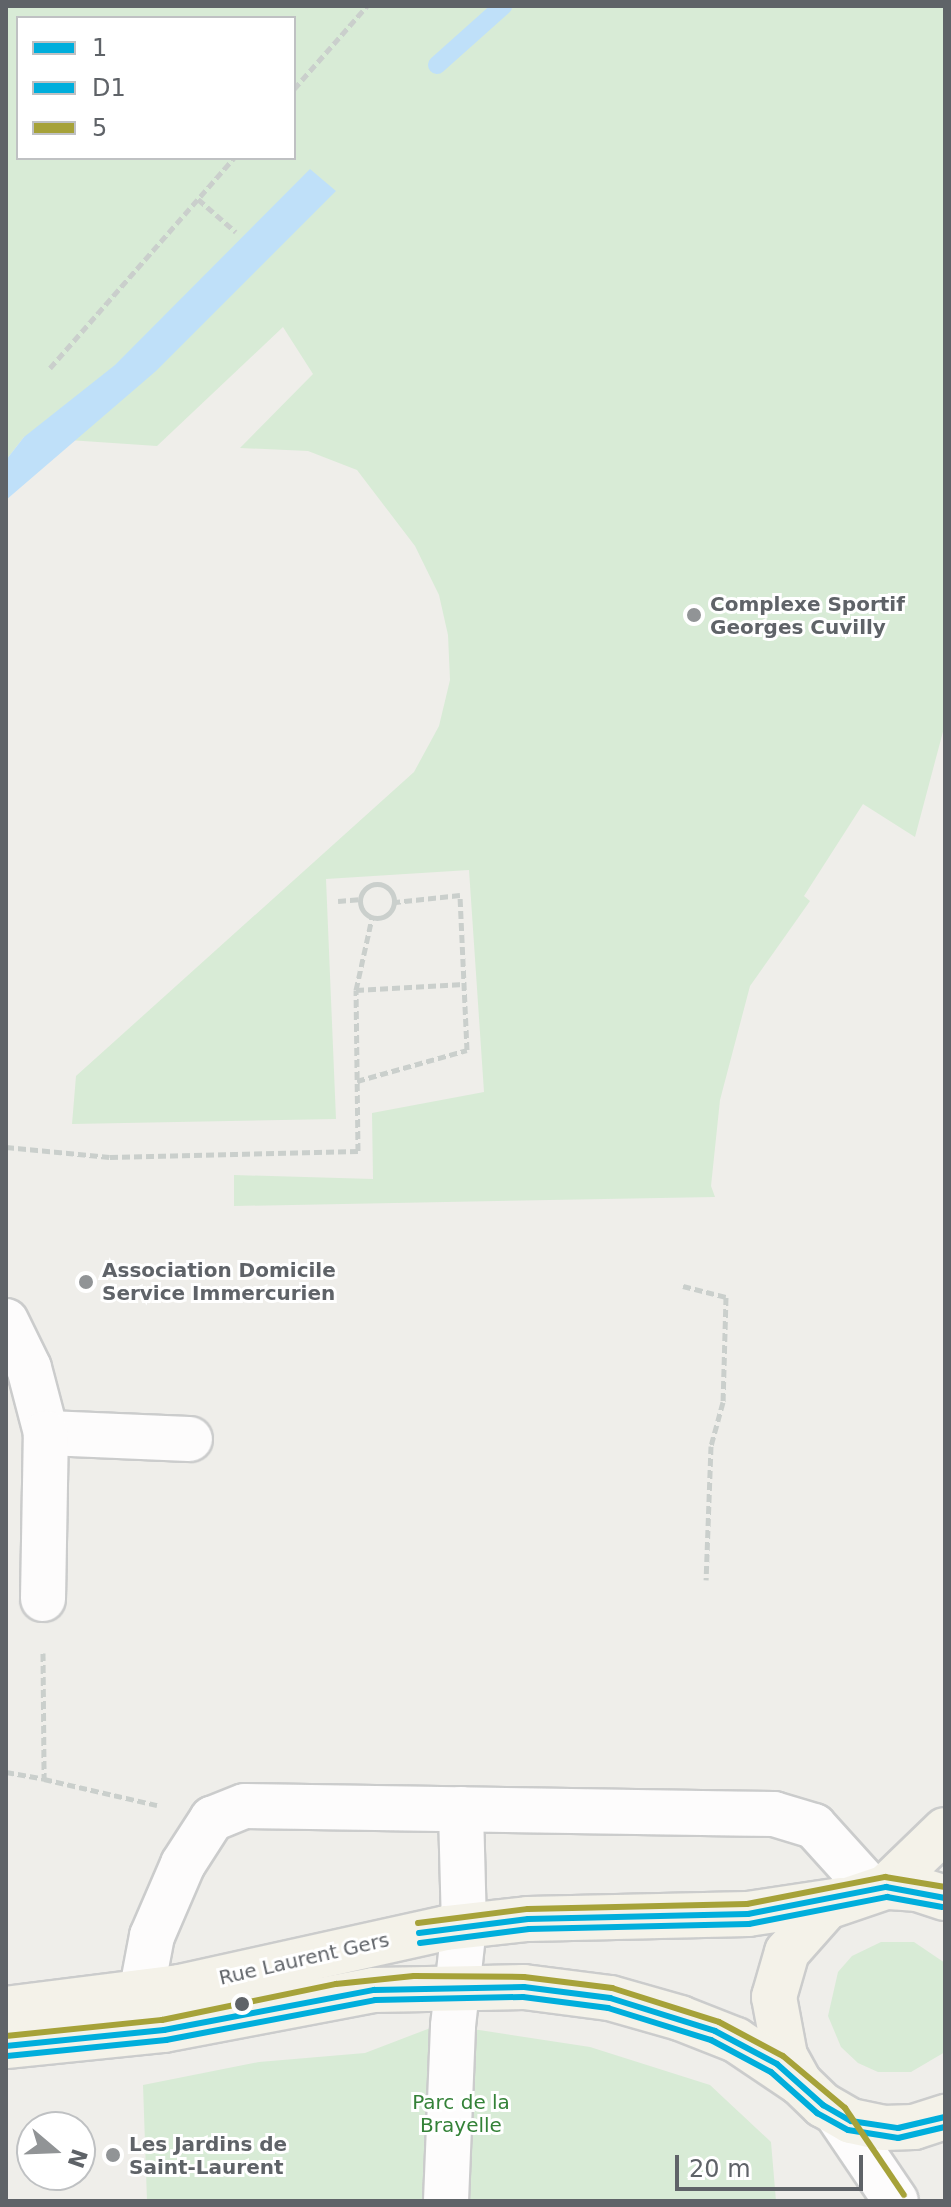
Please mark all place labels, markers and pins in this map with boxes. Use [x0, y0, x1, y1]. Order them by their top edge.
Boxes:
place label: Complexe Sportif Georges Cuvilly [710, 592, 905, 639]
marker: Complexe Sportif Georges Cuvilly [685, 606, 703, 624]
place label: Association Domicile Service Immercurien [102, 1258, 336, 1305]
marker: Association Domicile Service Immercurien [77, 1273, 95, 1291]
unlabelled marker [234, 1996, 250, 2012]
place label: Les Jardins de Saint-Laurent [129, 2132, 287, 2179]
marker: Les Jardins de Saint-Laurent [104, 2146, 122, 2164]

